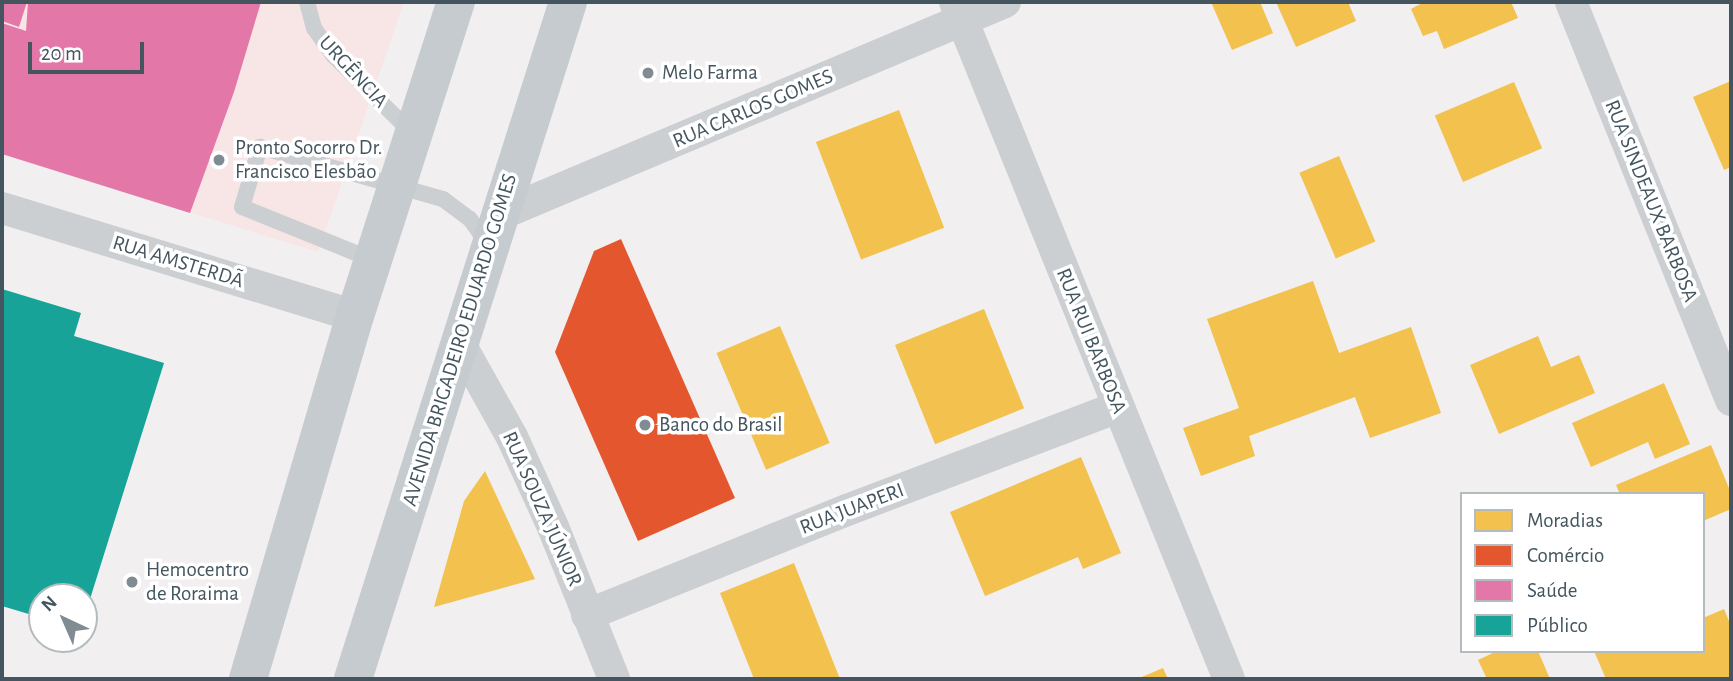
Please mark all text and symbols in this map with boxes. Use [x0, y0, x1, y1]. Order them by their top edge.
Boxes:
scale bar [32, 28, 147, 72]
street label: URGÊNCIA [313, 31, 393, 113]
text: 20 m [41, 43, 82, 64]
place label: Melo Farma [662, 60, 758, 86]
street label: RUA CARLOS GOMES [669, 64, 837, 154]
marker: Melo Farma [640, 65, 656, 81]
street label: RUA SINDEAUX BARBOSA [1599, 96, 1703, 306]
place label: Pronto Socorro Dr. Francisco Elesbão [235, 135, 382, 185]
marker: Pronto Socorro Dr. Francisco Elesbão [209, 150, 229, 170]
street label: AVENIDA BRIGADEIRO EDUARDO GOMES [397, 171, 523, 509]
street label: RUA AMSTERDÃ [110, 230, 246, 294]
street label: RUA RUI BARBOSA [1050, 265, 1132, 417]
place label: Banco do Brasil [659, 412, 783, 438]
marker: Banco do Brasil [637, 417, 653, 433]
street label: RUA SOUZA JÚNIOR [497, 428, 587, 590]
street label: RUA JUAPERI [796, 478, 908, 540]
legend [1460, 492, 1705, 653]
text: Moradias [1527, 510, 1603, 531]
text: Comércio [1527, 545, 1604, 566]
place label: Hemocentro de Roraima [146, 557, 249, 607]
marker: Hemocentro de Roraima [124, 574, 140, 590]
text: Saúde [1527, 580, 1577, 601]
north arrow [28, 583, 98, 653]
text: N [38, 593, 61, 615]
text: Público [1527, 615, 1588, 636]

